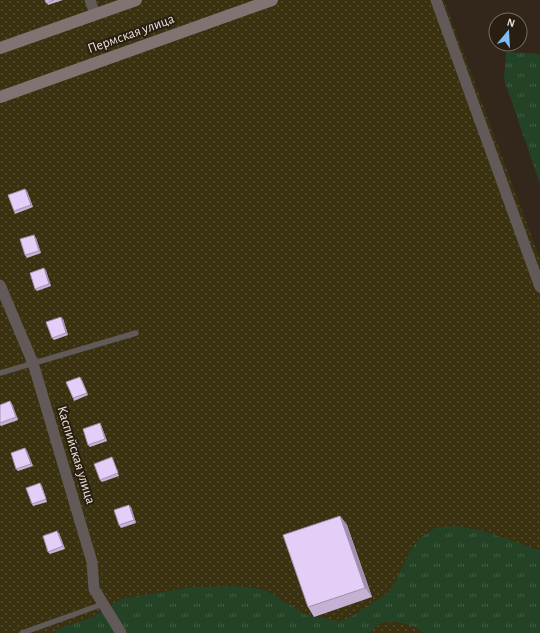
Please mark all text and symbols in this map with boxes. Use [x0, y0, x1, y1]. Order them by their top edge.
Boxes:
street label: Пермская улица [86, 12, 177, 56]
north arrow [488, 12, 528, 52]
text: N [506, 17, 516, 29]
street label: Каспийская улица [54, 404, 98, 506]

